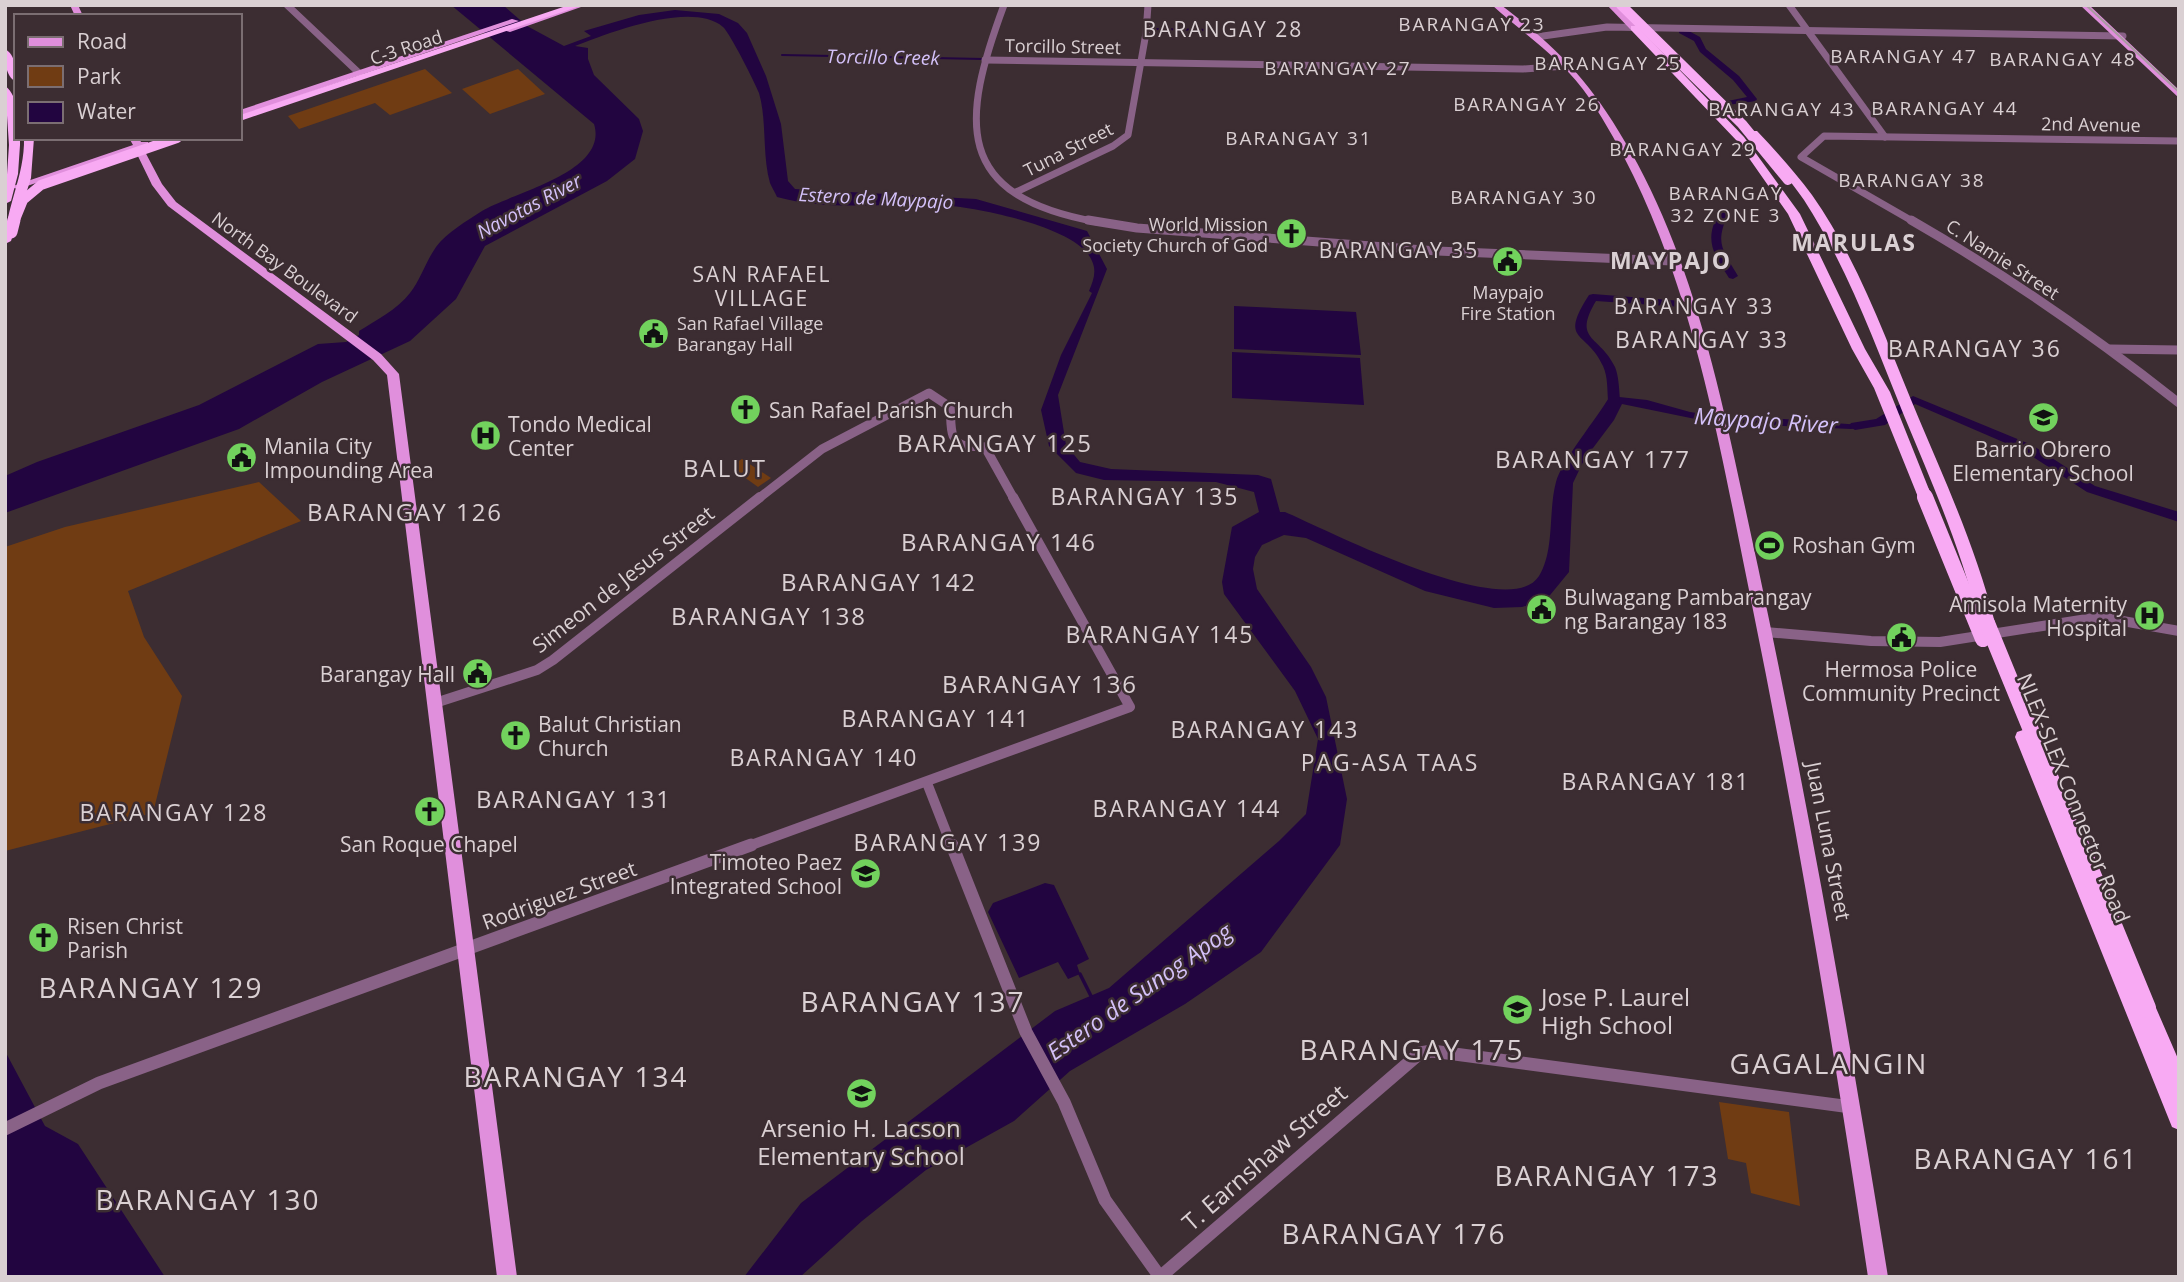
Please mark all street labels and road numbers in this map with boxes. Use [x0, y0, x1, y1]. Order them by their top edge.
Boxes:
street label: C-3 Road [367, 24, 445, 70]
street label: Torcillo Street [1005, 33, 1121, 59]
street label: 2nd Avenue [2041, 111, 2141, 137]
street label: Tuna Street [1019, 116, 1117, 182]
street label: North Bay Boulevard [207, 206, 363, 328]
street label: C. Namie Street [1942, 213, 2064, 305]
street label: Simeon de Jesus Street [526, 499, 720, 659]
street label: NLEX-SLEX Connector Road [2011, 669, 2137, 927]
street label: Juan Luna Street [1800, 757, 1858, 923]
street label: Rodriguez Street [478, 854, 640, 936]
street label: T. Earnshaw Street [1175, 1076, 1353, 1238]

